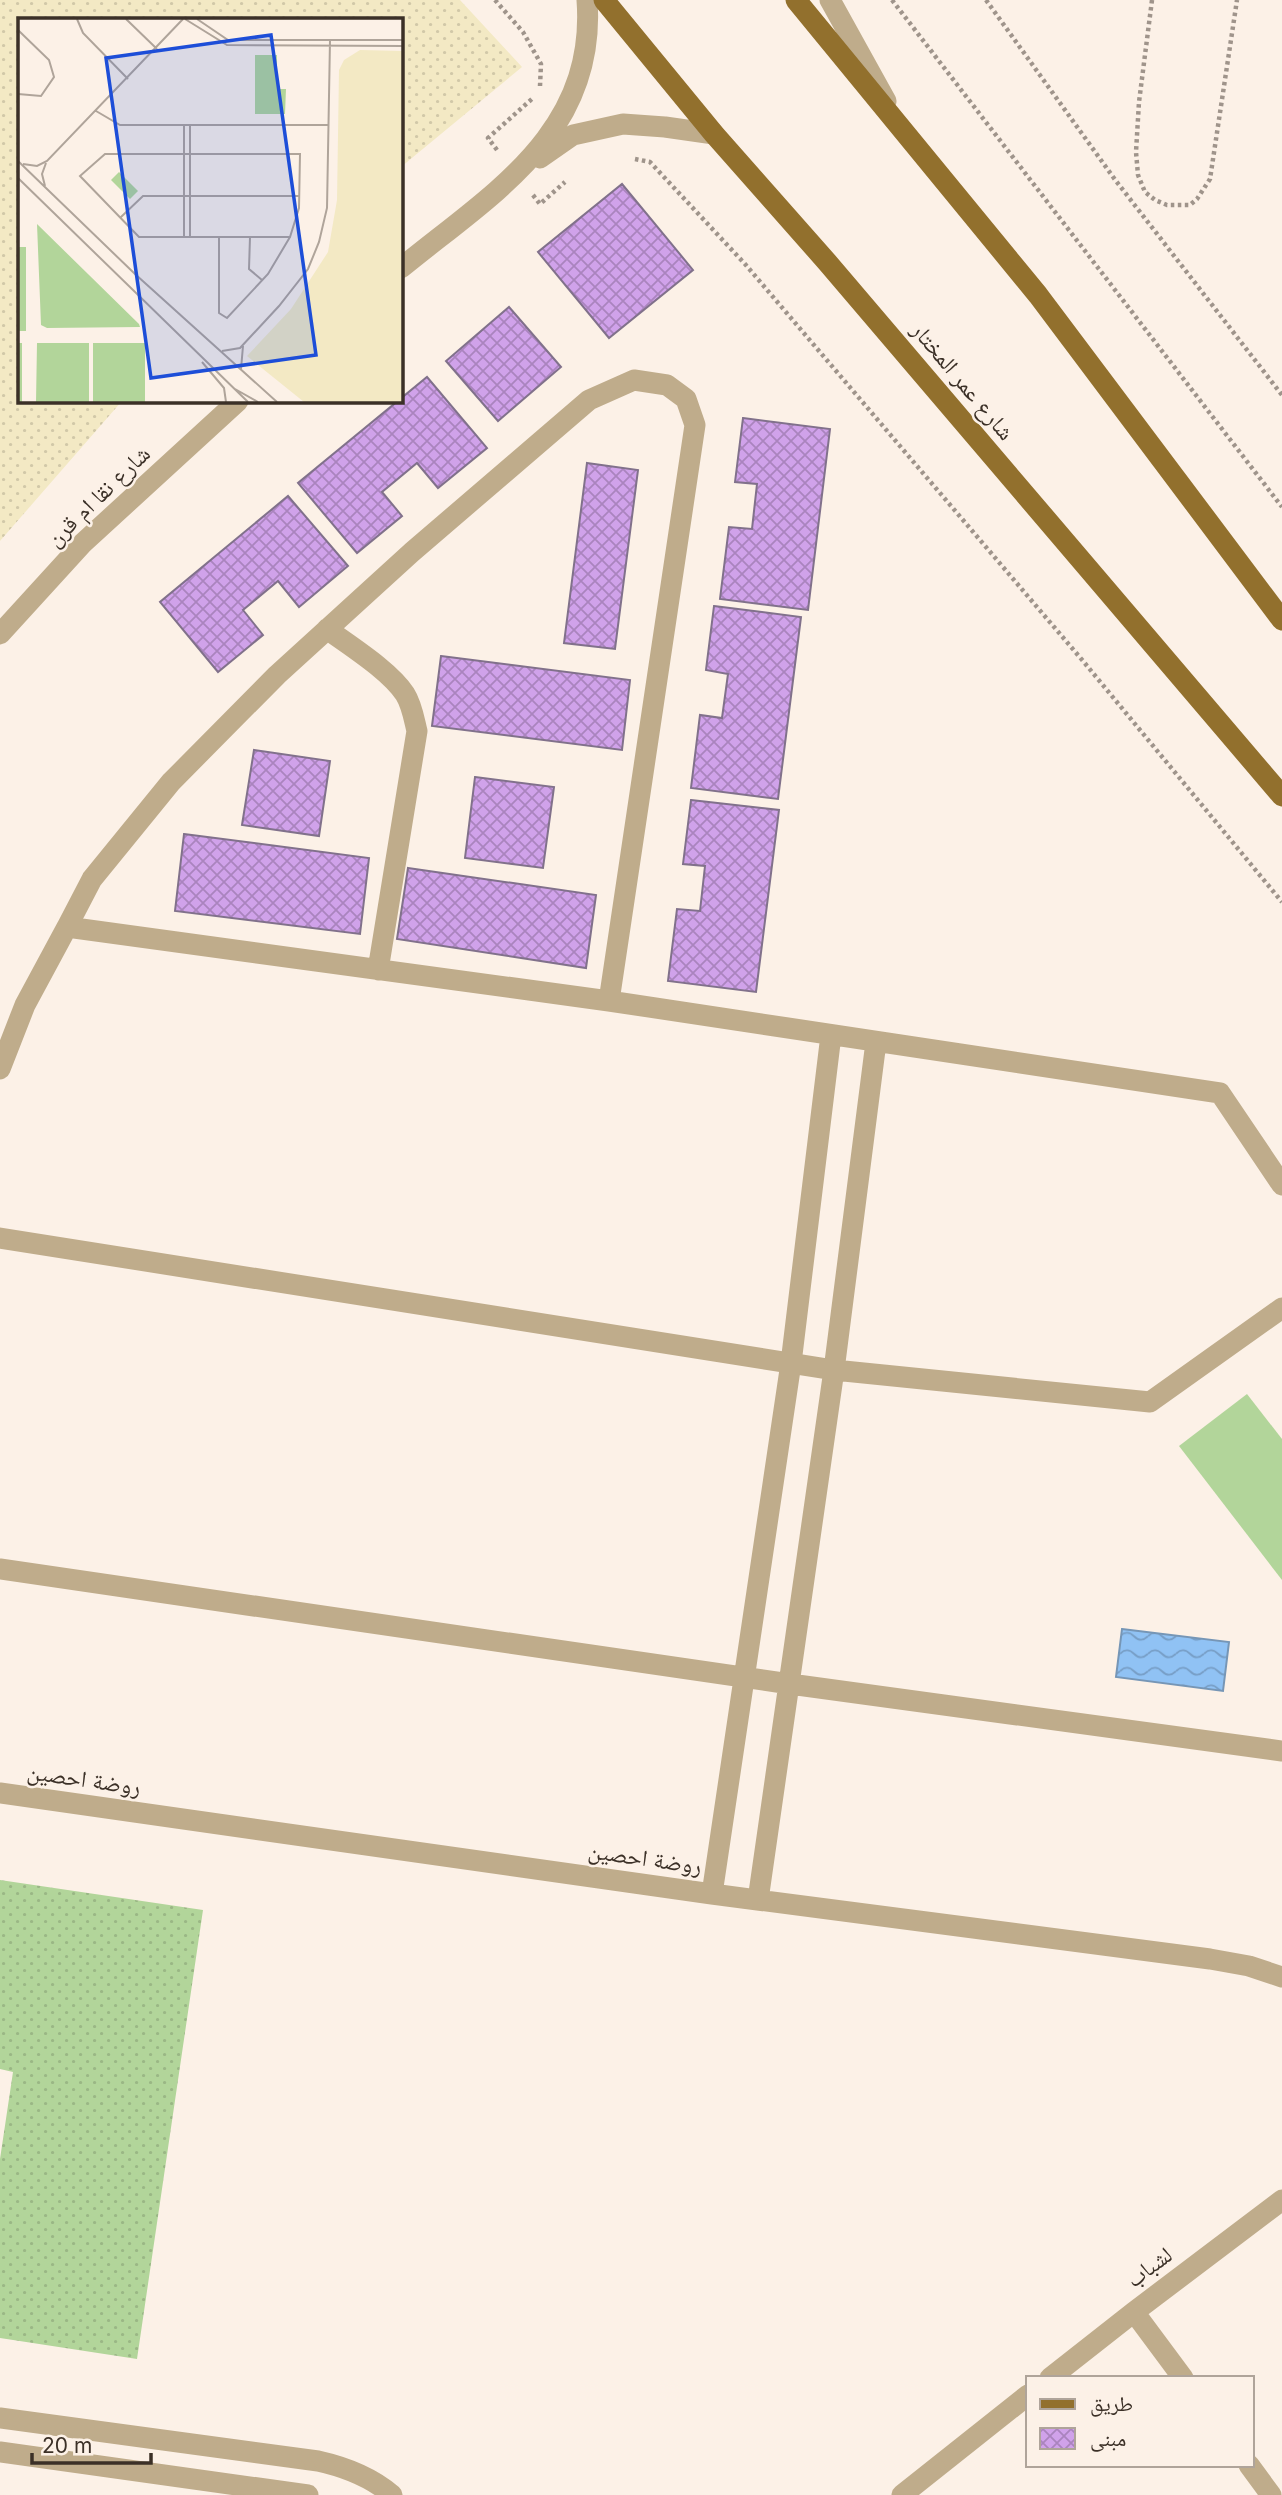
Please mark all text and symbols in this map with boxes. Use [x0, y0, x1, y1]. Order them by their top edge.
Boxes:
inset map [18, 18, 402, 402]
street label: شارع عمر المختار [904, 316, 1020, 446]
street label: شارع نقا ام قرن [40, 440, 157, 554]
street label: روضة احصين [25, 1757, 143, 1801]
street label: روضة احصين [586, 1836, 704, 1880]
street label: لشباب [1120, 2241, 1178, 2293]
legend [1026, 2376, 1254, 2467]
text: طريق [1090, 2391, 1133, 2417]
scale bar [32, 2422, 150, 2466]
text: مبنى [1090, 2426, 1126, 2452]
text: 20 m [42, 2433, 92, 2458]

